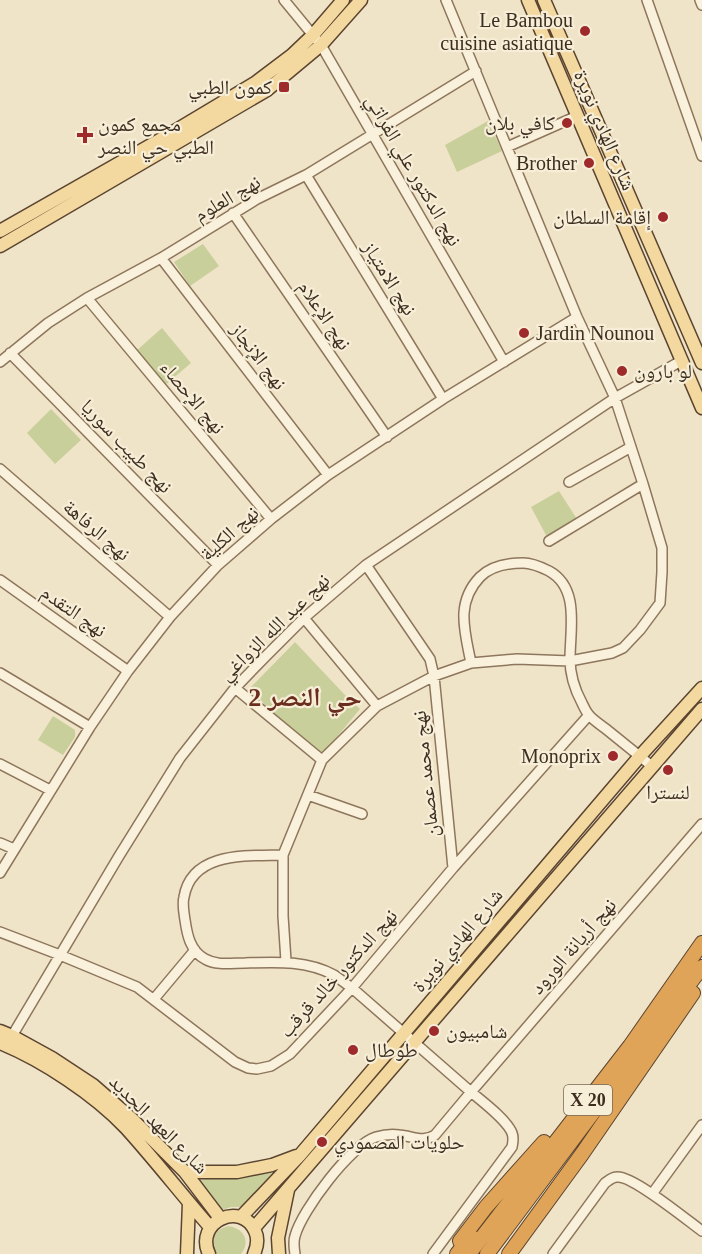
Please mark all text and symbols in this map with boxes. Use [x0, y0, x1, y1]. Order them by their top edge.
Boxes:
place label: Le Bambou cuisine asiatique [440, 9, 573, 55]
marker: Le Bambou cuisine asiatique [578, 24, 592, 38]
street label: شارع الهادي نويرة [565, 67, 640, 195]
place label: كمون الطبي [188, 76, 272, 103]
marker: كمون الطبي [277, 80, 291, 94]
street label: نهج الدكتور علي الفراتي [357, 90, 466, 252]
place label: كافي بلان [485, 112, 555, 139]
place label: مجمع كمون الطبي حي النصر [97, 113, 214, 163]
marker: كافي بلان [560, 116, 574, 130]
marker: مجمع كمون الطبي حي النصر [76, 126, 94, 144]
place label: Brother [516, 152, 577, 174]
marker: Brother [582, 156, 596, 170]
street label: نهج العلوم [190, 170, 266, 228]
place label: إقامة السلطان [553, 206, 651, 231]
marker: إقامة السلطان [656, 210, 670, 224]
street label: نهج الامتياز [356, 236, 421, 320]
street label: نهج الإعلام [291, 276, 356, 355]
street label: نهج الإنجاز [224, 317, 291, 395]
place label: Jardin Nounou [536, 322, 654, 344]
marker: Jardin Nounou [517, 326, 531, 340]
street label: نهج الإحصاء [155, 356, 230, 439]
place label: لو بارون [634, 360, 692, 383]
marker: لو بارون [615, 364, 629, 378]
street label: نهج طبيب سوريا [76, 395, 177, 499]
street label: نهج الرفاهة [58, 495, 135, 566]
street label: نهج الكلية [195, 501, 264, 566]
street label: نهج عبد الله الزواغي [214, 569, 337, 689]
street label: نهج التقدم [35, 581, 111, 644]
district label: حي النصر 2 [248, 683, 362, 717]
street label: نهج محمد عصمان [407, 709, 445, 838]
place label: Monoprix [521, 745, 601, 768]
marker: Monoprix [606, 749, 620, 763]
marker: لنسترا [661, 763, 675, 777]
place label: لنسترا [646, 781, 690, 803]
street label: شارع الهادي نويرة [407, 884, 511, 999]
street label: نهج أريانة الورود [525, 893, 622, 999]
street label: نهج الدكتور خالد قرقب [275, 904, 403, 1043]
place label: شامبيون [446, 1020, 507, 1043]
marker: شامبيون [427, 1024, 441, 1038]
place label: طوطال [365, 1039, 418, 1062]
marker: طوطال [346, 1043, 360, 1057]
street label: شارع العهد الجديد [104, 1070, 213, 1179]
road number: X 20 [564, 1085, 612, 1115]
place label: حلويات المصمودي [334, 1131, 465, 1158]
marker: حلويات المصمودي [315, 1135, 329, 1149]

